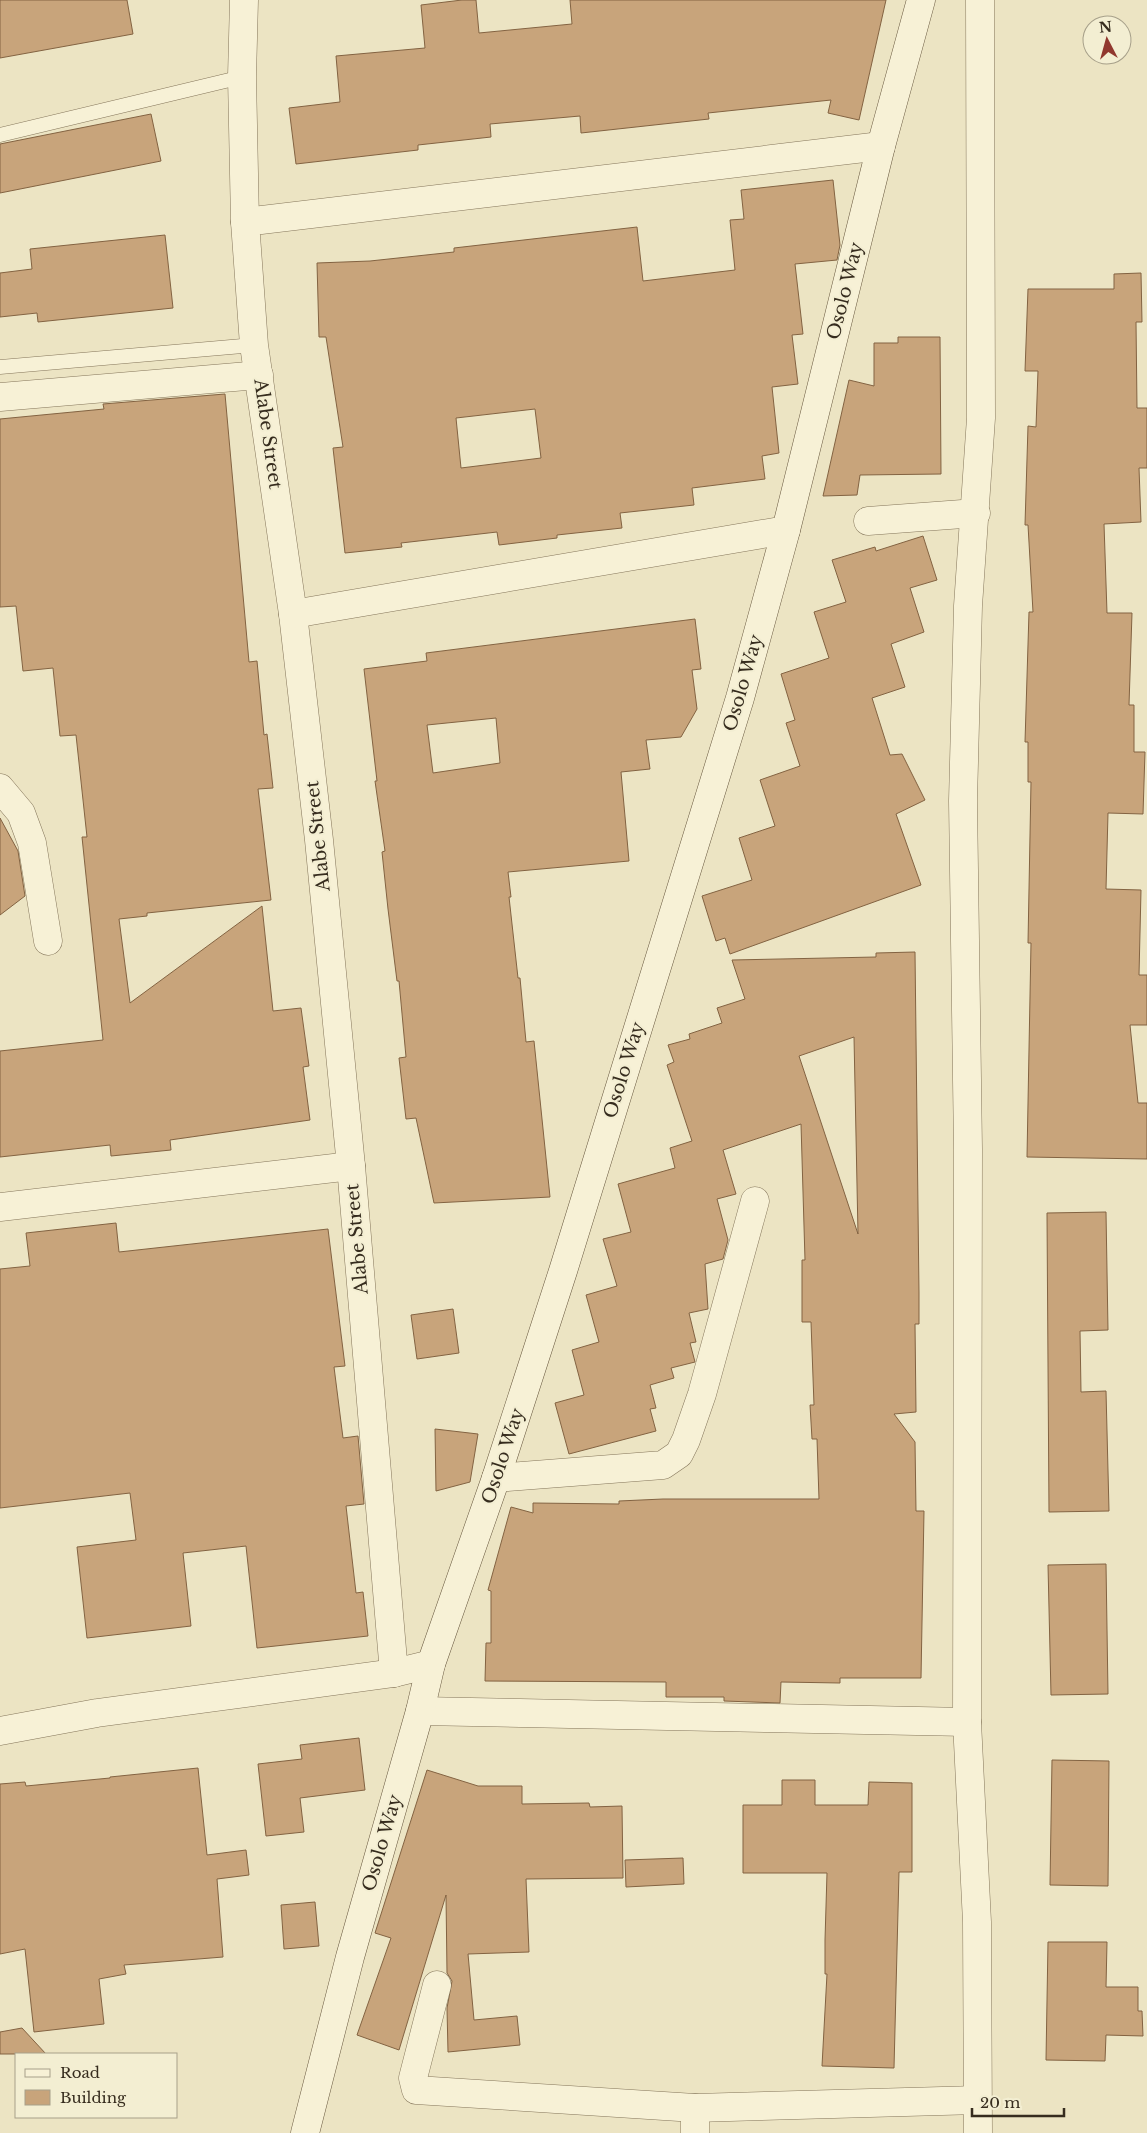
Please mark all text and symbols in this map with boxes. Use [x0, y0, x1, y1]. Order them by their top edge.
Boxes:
north arrow [1082, 15, 1132, 65]
text: N [1098, 17, 1113, 37]
street label: Osolo Way [822, 240, 868, 342]
street label: Alabe Street [249, 376, 287, 491]
street label: Osolo Way [719, 632, 767, 734]
street label: Alabe Street [301, 779, 335, 893]
street label: Osolo Way [599, 1019, 649, 1121]
street label: Alabe Street [341, 1183, 373, 1296]
street label: Osolo Way [477, 1405, 529, 1507]
street label: Osolo Way [358, 1792, 406, 1894]
legend [15, 2053, 178, 2118]
text: Road [60, 2063, 100, 2082]
scale bar [972, 2086, 1064, 2118]
text: Building [60, 2088, 127, 2107]
text: 20 m [980, 2093, 1020, 2112]

